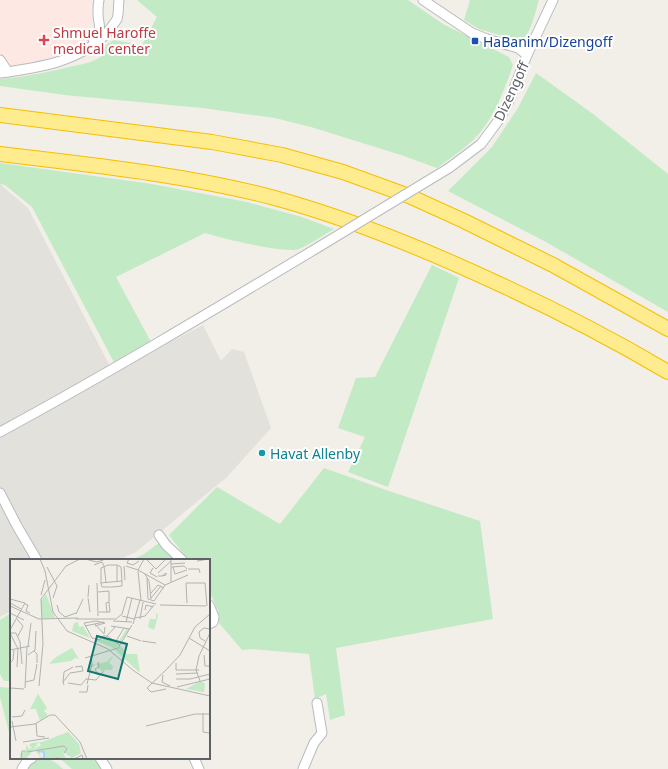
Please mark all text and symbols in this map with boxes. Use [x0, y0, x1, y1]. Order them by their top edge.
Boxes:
place label: Shmuel Haroffe medical center [53, 23, 156, 58]
place label: HaBanim/Dizengoff [483, 32, 614, 51]
marker: Shmuel Haroffe medical center [38, 34, 50, 46]
marker: HaBanim/Dizengoff [470, 36, 480, 46]
street label: Dizengoff [489, 57, 534, 124]
place label: Havat Allenby [270, 444, 361, 463]
marker: Havat Allenby [257, 448, 267, 458]
inset map [10, 559, 210, 759]

